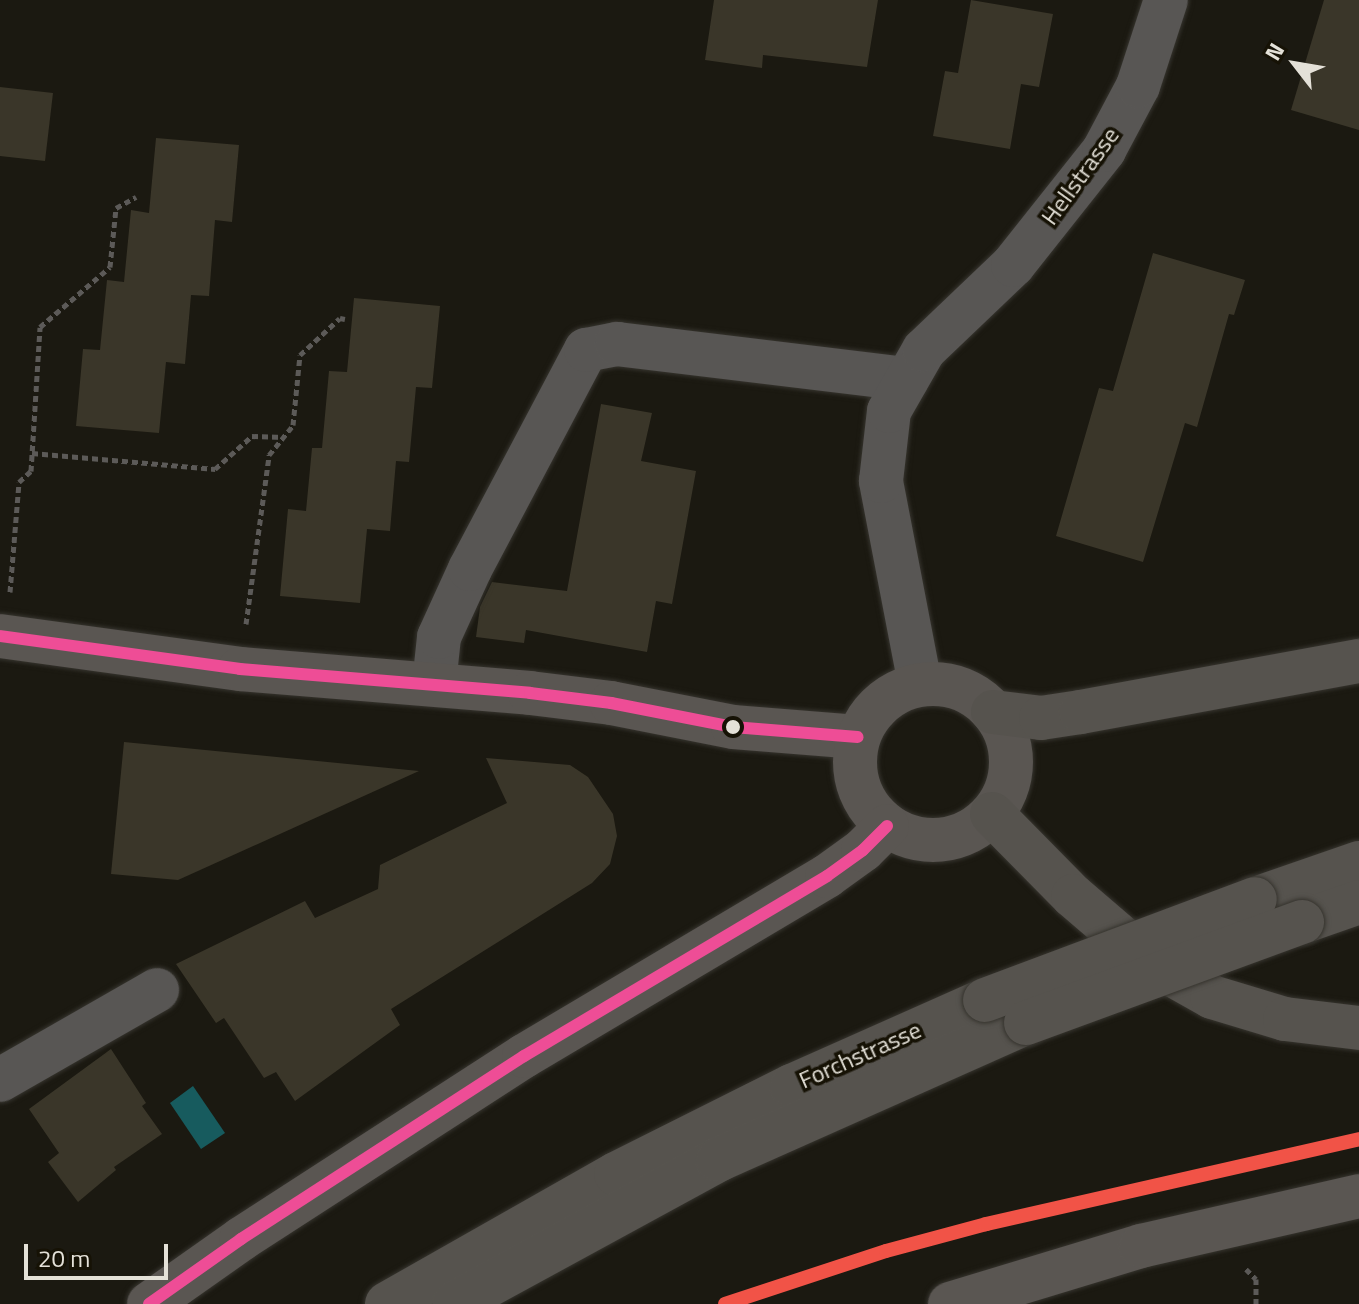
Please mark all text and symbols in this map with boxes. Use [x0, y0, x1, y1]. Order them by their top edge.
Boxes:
north arrow [1255, 24, 1335, 104]
text: N [1256, 36, 1293, 67]
street label: Hellstrasse [1035, 122, 1125, 230]
unlabelled marker [725, 719, 741, 735]
street label: Forchstrasse [794, 1015, 926, 1095]
scale bar [28, 1228, 172, 1278]
text: 20 m [38, 1240, 90, 1276]

